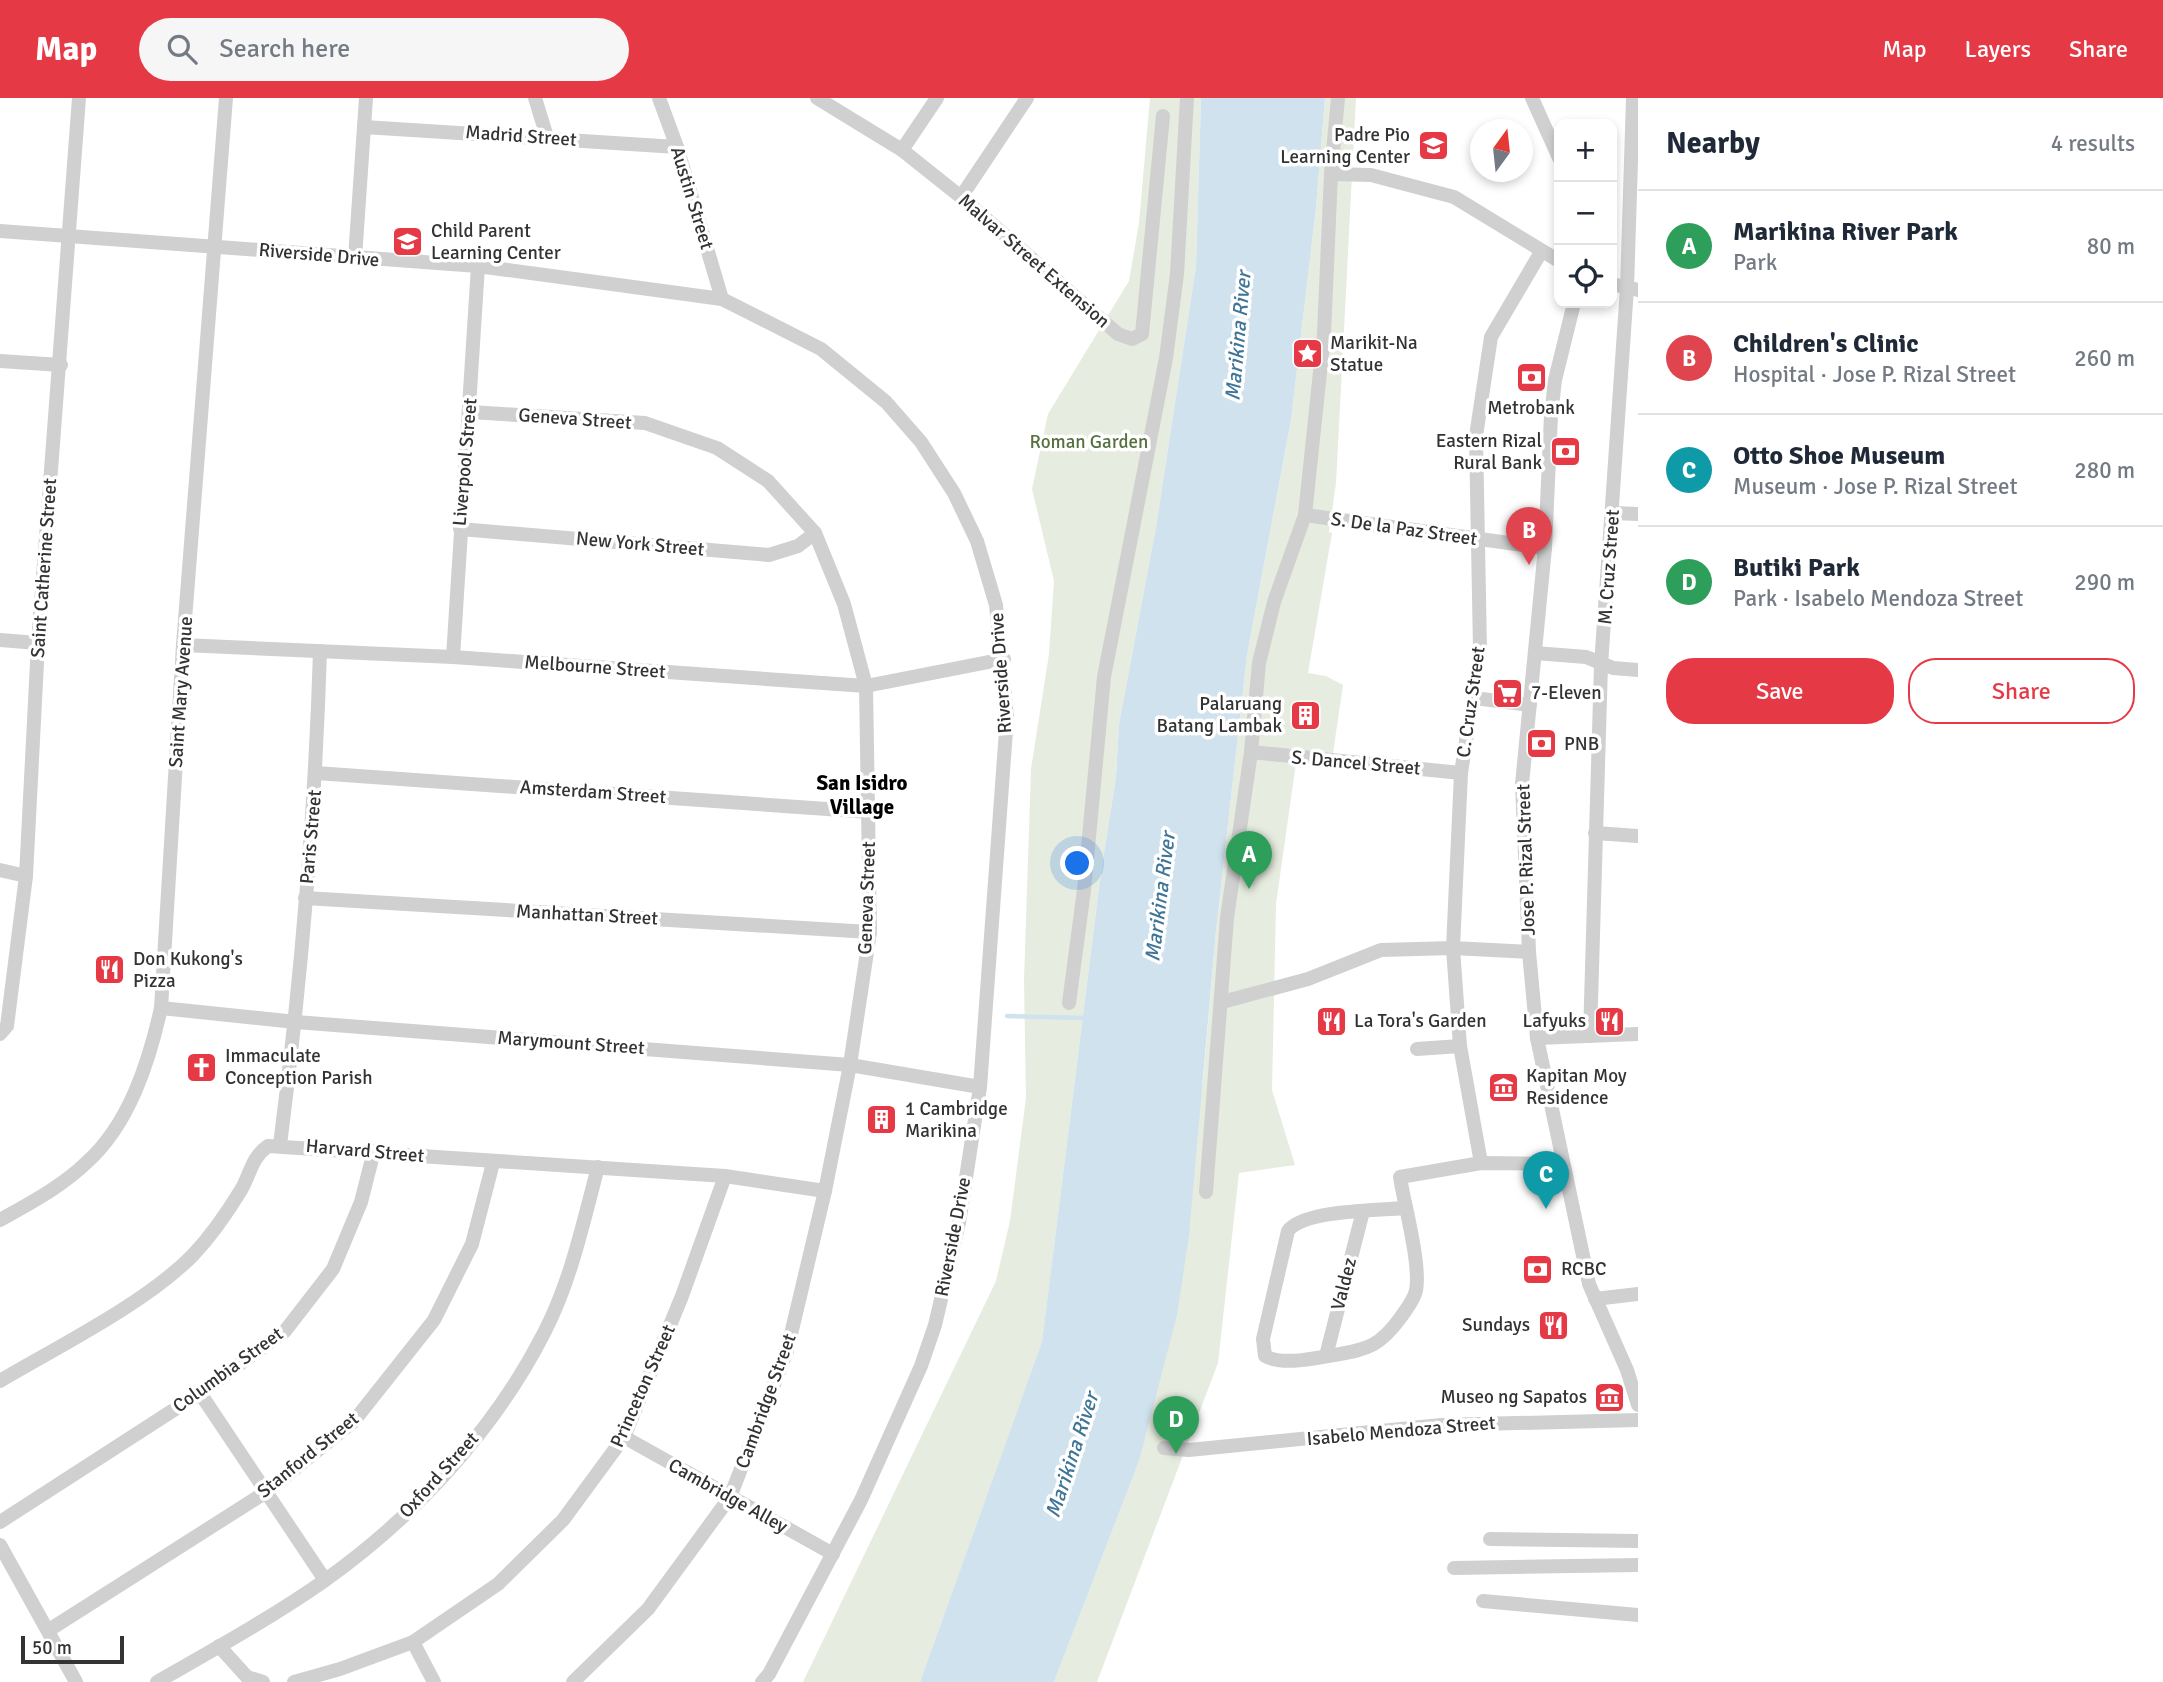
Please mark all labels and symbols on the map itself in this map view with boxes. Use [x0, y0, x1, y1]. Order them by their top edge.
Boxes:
north arrow [1470, 119, 1533, 182]
street label: Madrid Street [465, 120, 578, 152]
place label: Padre Pio Learning Center [1280, 123, 1410, 169]
school or university icon: Padre Pio Learning Center [1416, 129, 1450, 163]
street label: Austin Street [665, 144, 719, 253]
street label: Malvar Street Extension [953, 189, 1115, 333]
place label: Child Parent Learning Center [431, 219, 561, 265]
school or university icon: Child Parent Learning Center [391, 225, 425, 259]
street label: Riverside Drive [258, 238, 380, 272]
water label: Marikina River [1219, 267, 1257, 402]
place label: Marikit-Na Statue [1330, 331, 1418, 377]
place icon: Marikit-Na Statue [1290, 337, 1324, 371]
bank icon: Metrobank [1514, 360, 1548, 394]
place label: Metrobank [1487, 396, 1575, 420]
street label: Liverpool Street [447, 397, 483, 527]
street label: Geneva Street [518, 403, 633, 435]
place label: Eastern Rizal Rural Bank [1436, 429, 1542, 475]
park label: Roman Garden [1030, 430, 1148, 454]
bank icon: Eastern Rizal Rural Bank [1548, 435, 1582, 469]
street label: Saint Catherine Street [26, 477, 62, 659]
street label: S. De la Paz Street [1329, 507, 1479, 551]
pin: B [1506, 507, 1552, 565]
street label: M. Cruz Street [1593, 508, 1625, 625]
street label: New York Street [575, 526, 705, 562]
street label: Riverside Drive [985, 612, 1017, 734]
street label: Saint Mary Avenue [164, 616, 198, 768]
street label: C. Cruz Street [1451, 645, 1491, 759]
street label: Melbourne Street [524, 650, 667, 684]
supermarket icon: 7-Eleven [1491, 676, 1525, 710]
place label: 7-Eleven [1531, 681, 1602, 705]
place label: Palaruang Batang Lambak [1157, 692, 1282, 738]
building icon: Palaruang Batang Lambak [1288, 698, 1322, 732]
bank icon: PNB [1524, 727, 1558, 761]
place label: PNB [1564, 732, 1599, 756]
street label: S. Dancel Street [1290, 745, 1422, 781]
district label: San Isidro Village [816, 770, 908, 820]
street label: Amsterdam Street [519, 775, 667, 809]
street label: Jose P. Rizal Street [1511, 783, 1541, 936]
street label: Paris Street [295, 789, 327, 885]
water label: Marikina River [1139, 828, 1181, 963]
pin: A [1226, 831, 1272, 889]
street label: Geneva Street [853, 841, 881, 955]
your location [1060, 846, 1094, 880]
street label: Manhattan Street [515, 899, 659, 931]
place label: Don Kukong's Pizza [133, 947, 243, 993]
restaurant icon: Don Kukong's Pizza [93, 953, 127, 987]
restaurant icon: La Tora's Garden [1314, 1004, 1348, 1038]
restaurant icon: Lafyuks [1592, 1004, 1626, 1038]
place label: La Tora's Garden [1354, 1009, 1487, 1033]
place label: Lafyuks [1523, 1009, 1586, 1033]
street label: Marymount Street [497, 1026, 646, 1060]
place label: Immaculate Conception Parish [225, 1044, 373, 1090]
church icon: Immaculate Conception Parish [185, 1050, 219, 1084]
place label: Kapitan Moy Residence [1526, 1064, 1627, 1110]
museum icon: Kapitan Moy Residence [1486, 1070, 1520, 1104]
place label: 1 Cambridge Marikina [905, 1097, 1008, 1143]
building icon: 1 Cambridge Marikina [865, 1103, 899, 1137]
street label: Harvard Street [305, 1134, 426, 1168]
pin: C [1523, 1151, 1569, 1209]
street label: Riverside Drive [930, 1175, 976, 1299]
bank icon: RCBC [1521, 1252, 1555, 1286]
street label: Valdez [1326, 1255, 1362, 1313]
place label: RCBC [1561, 1257, 1606, 1281]
restaurant icon: Sundays [1536, 1308, 1570, 1342]
place label: Sundays [1462, 1313, 1530, 1337]
street label: Princeton Street [605, 1320, 681, 1451]
street label: Columbia Street [168, 1322, 288, 1418]
street label: Cambridge Street [730, 1330, 802, 1472]
museum icon: Museo ng Sapatos [1593, 1380, 1627, 1414]
place label: Museo ng Sapatos [1440, 1385, 1587, 1409]
water label: Marikina River [1040, 1386, 1105, 1521]
pin: D [1153, 1396, 1199, 1454]
street label: Stanford Street [252, 1406, 364, 1503]
street label: Isabelo Mendoza Street [1306, 1411, 1497, 1451]
street label: Oxford Street [394, 1427, 484, 1523]
street label: Cambridge Alley [664, 1453, 792, 1539]
scale bar [21, 1633, 124, 1665]

